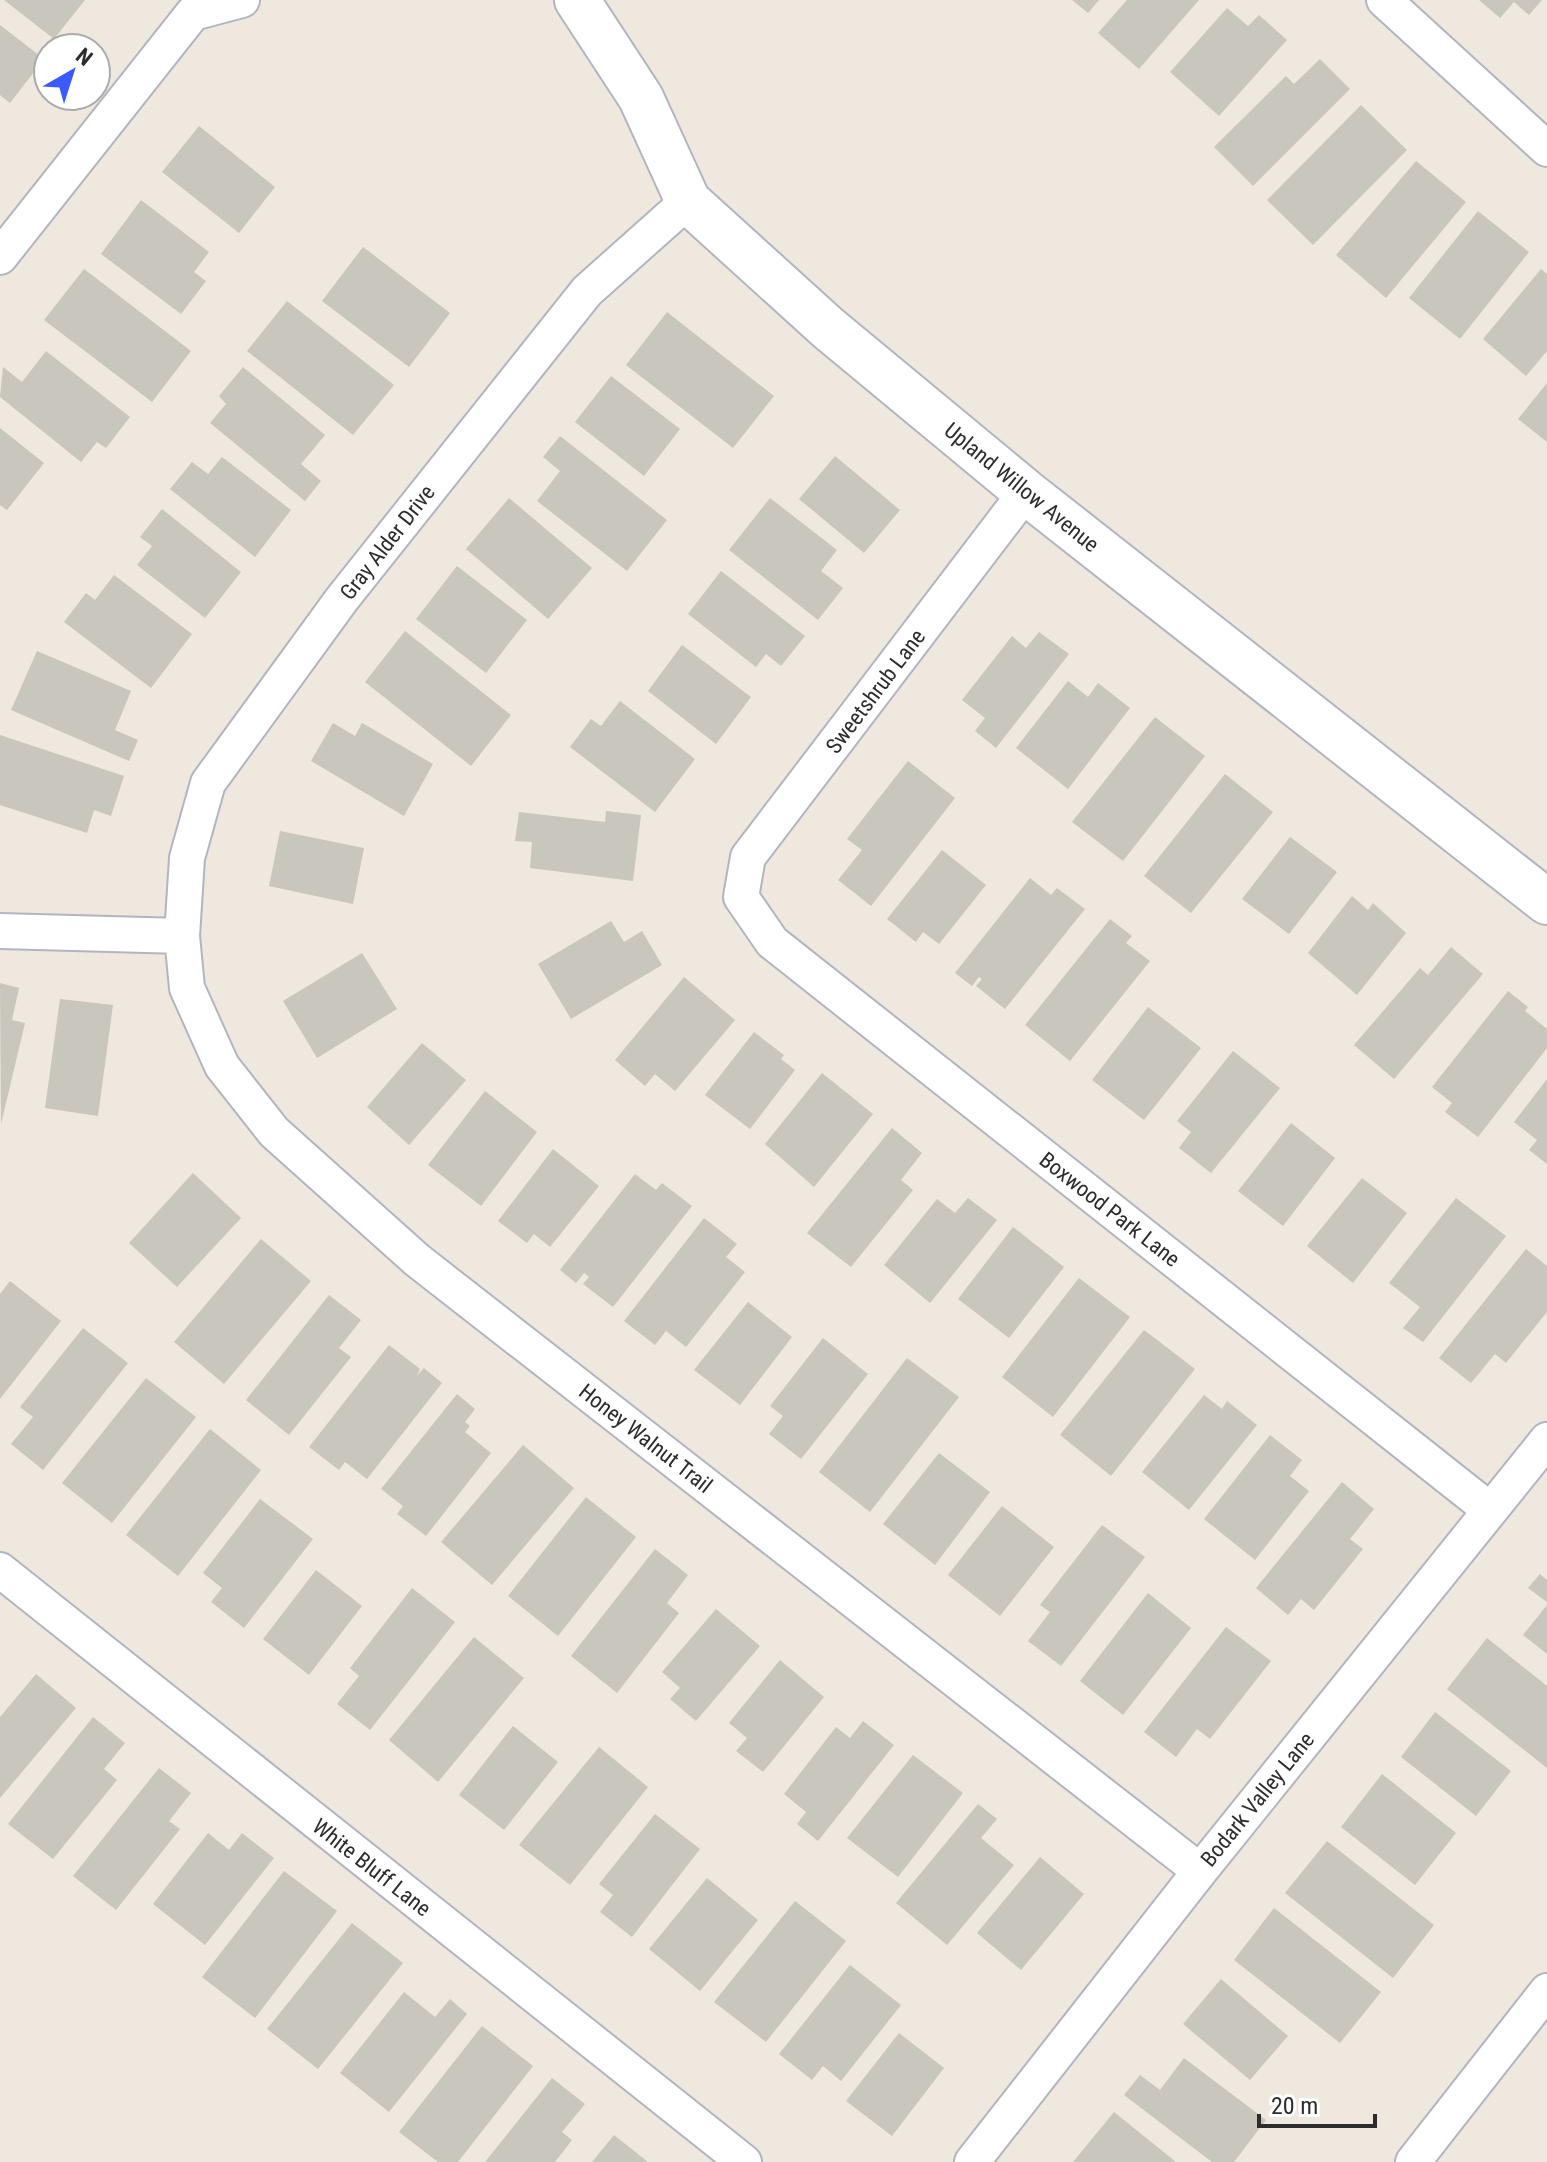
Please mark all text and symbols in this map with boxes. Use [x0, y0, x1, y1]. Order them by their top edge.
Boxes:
north arrow [32, 32, 112, 112]
text: N [71, 43, 97, 71]
street label: Upland Willow Avenue [940, 418, 1104, 557]
street label: Gray Alder Drive [335, 480, 440, 605]
street label: Sweetshrub Lane [821, 624, 930, 758]
street label: Boxwood Park Lane [1035, 1147, 1185, 1272]
street label: Honey Walnut Trail [574, 1379, 717, 1498]
street label: Bodark Valley Lane [1196, 1727, 1319, 1871]
street label: White Bluff Lane [308, 1814, 436, 1921]
scale bar [1259, 2078, 1375, 2128]
text: 20 m [1271, 2092, 1318, 2120]

